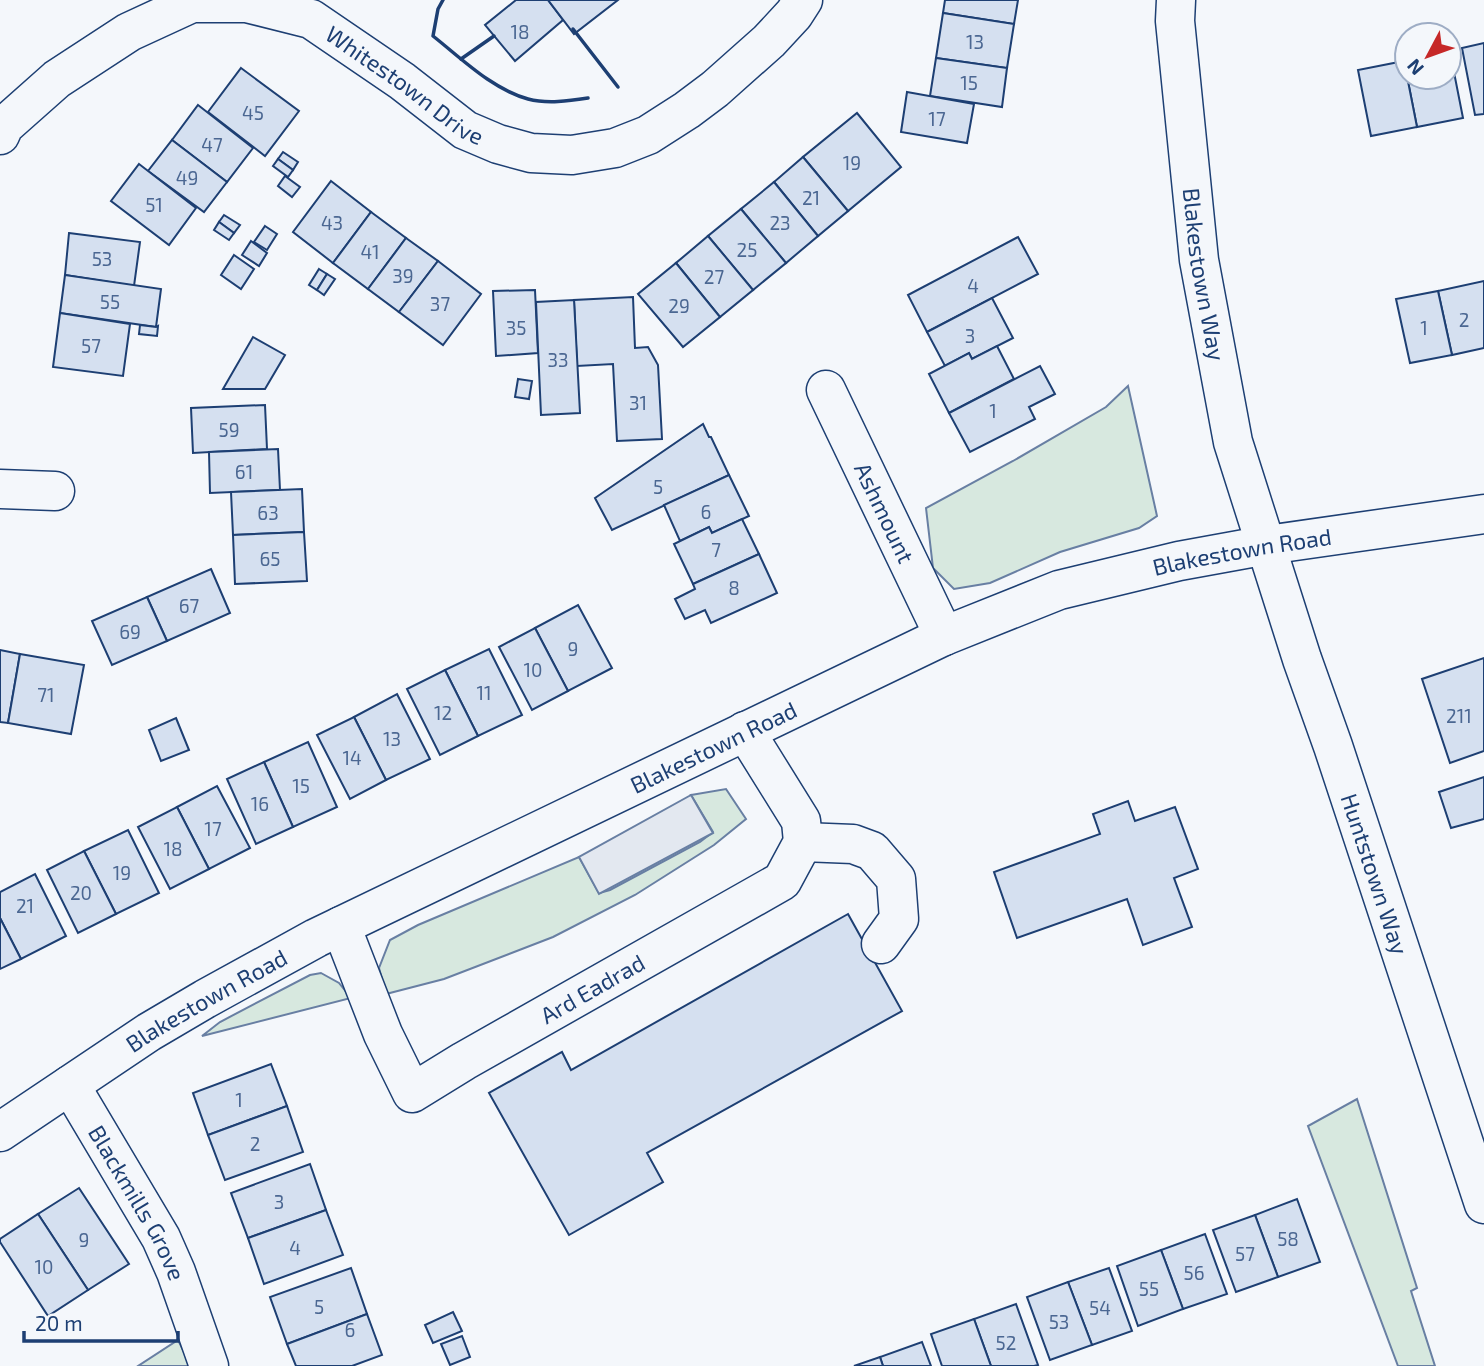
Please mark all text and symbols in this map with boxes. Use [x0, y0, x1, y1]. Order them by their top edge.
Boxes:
street label: Whitestown Drive [321, 19, 488, 150]
house number: 18 [510, 20, 530, 43]
north arrow [1393, 21, 1463, 91]
house number: 13 [966, 30, 984, 53]
text: N [1402, 55, 1428, 80]
house number: 15 [960, 71, 978, 94]
house number: 45 [242, 101, 264, 124]
house number: 17 [928, 107, 946, 130]
house number: 47 [201, 133, 223, 156]
house number: 19 [843, 151, 861, 174]
house number: 49 [176, 166, 198, 189]
house number: 21 [802, 186, 820, 209]
street label: Blakestown Way [1178, 187, 1231, 363]
house number: 51 [145, 193, 163, 216]
house number: 43 [321, 211, 343, 234]
house number: 23 [769, 211, 791, 234]
house number: 25 [737, 238, 757, 261]
house number: 41 [360, 240, 380, 263]
house number: 53 [92, 247, 112, 270]
house number: 39 [392, 264, 414, 287]
house number: 27 [704, 265, 724, 288]
house number: 4 [967, 274, 979, 297]
house number: 55 [100, 290, 120, 313]
house number: 37 [430, 292, 450, 315]
house number: 29 [668, 294, 690, 317]
house number: 2 [1459, 308, 1469, 331]
house number: 35 [506, 316, 526, 339]
house number: 1 [1420, 316, 1428, 339]
house number: 3 [965, 324, 975, 347]
house number: 57 [81, 334, 101, 357]
house number: 33 [547, 348, 569, 371]
house number: 31 [629, 391, 647, 414]
house number: 1 [989, 399, 997, 422]
house number: 59 [218, 418, 240, 441]
street label: Ashmount [849, 458, 921, 568]
house number: 61 [235, 460, 253, 483]
house number: 5 [653, 475, 663, 498]
house number: 6 [701, 500, 711, 523]
house number: 63 [257, 501, 279, 524]
street label: Blakestown Road [1149, 522, 1333, 581]
house number: 7 [711, 538, 721, 561]
house number: 65 [259, 547, 281, 570]
house number: 8 [728, 576, 740, 599]
house number: 67 [179, 594, 200, 617]
house number: 69 [119, 620, 141, 643]
house number: 9 [568, 637, 578, 660]
house number: 10 [523, 658, 543, 681]
house number: 11 [476, 681, 492, 704]
house number: 71 [37, 683, 55, 706]
street label: Blakestown Road [626, 695, 801, 799]
house number: 12 [434, 701, 452, 724]
house number: 211 [1446, 704, 1472, 727]
house number: 13 [383, 727, 401, 750]
house number: 14 [342, 746, 362, 769]
house number: 15 [292, 774, 310, 797]
street label: Huntstown Way [1336, 790, 1415, 958]
house number: 16 [251, 792, 269, 815]
house number: 17 [204, 817, 222, 840]
house number: 18 [163, 837, 183, 860]
house number: 19 [113, 861, 131, 884]
house number: 20 [70, 881, 92, 904]
house number: 21 [16, 894, 34, 917]
street label: Blakestown Road [120, 943, 292, 1058]
street label: Ard Eadrad [535, 948, 649, 1029]
house number: 1 [235, 1088, 243, 1111]
street label: Blackmills Grove [83, 1120, 192, 1284]
house number: 2 [250, 1132, 260, 1155]
house number: 3 [274, 1190, 284, 1213]
house number: 58 [1277, 1227, 1299, 1250]
house number: 9 [79, 1228, 89, 1251]
house number: 4 [289, 1236, 301, 1259]
house number: 57 [1235, 1242, 1255, 1265]
house number: 10 [34, 1255, 54, 1278]
house number: 56 [1183, 1261, 1205, 1284]
house number: 55 [1139, 1277, 1159, 1300]
house number: 5 [314, 1295, 324, 1318]
house number: 54 [1089, 1296, 1111, 1319]
scale bar [24, 1300, 178, 1344]
text: 20 m [35, 1310, 83, 1335]
house number: 53 [1049, 1310, 1069, 1333]
house number: 6 [345, 1318, 355, 1341]
house number: 52 [996, 1331, 1016, 1354]

